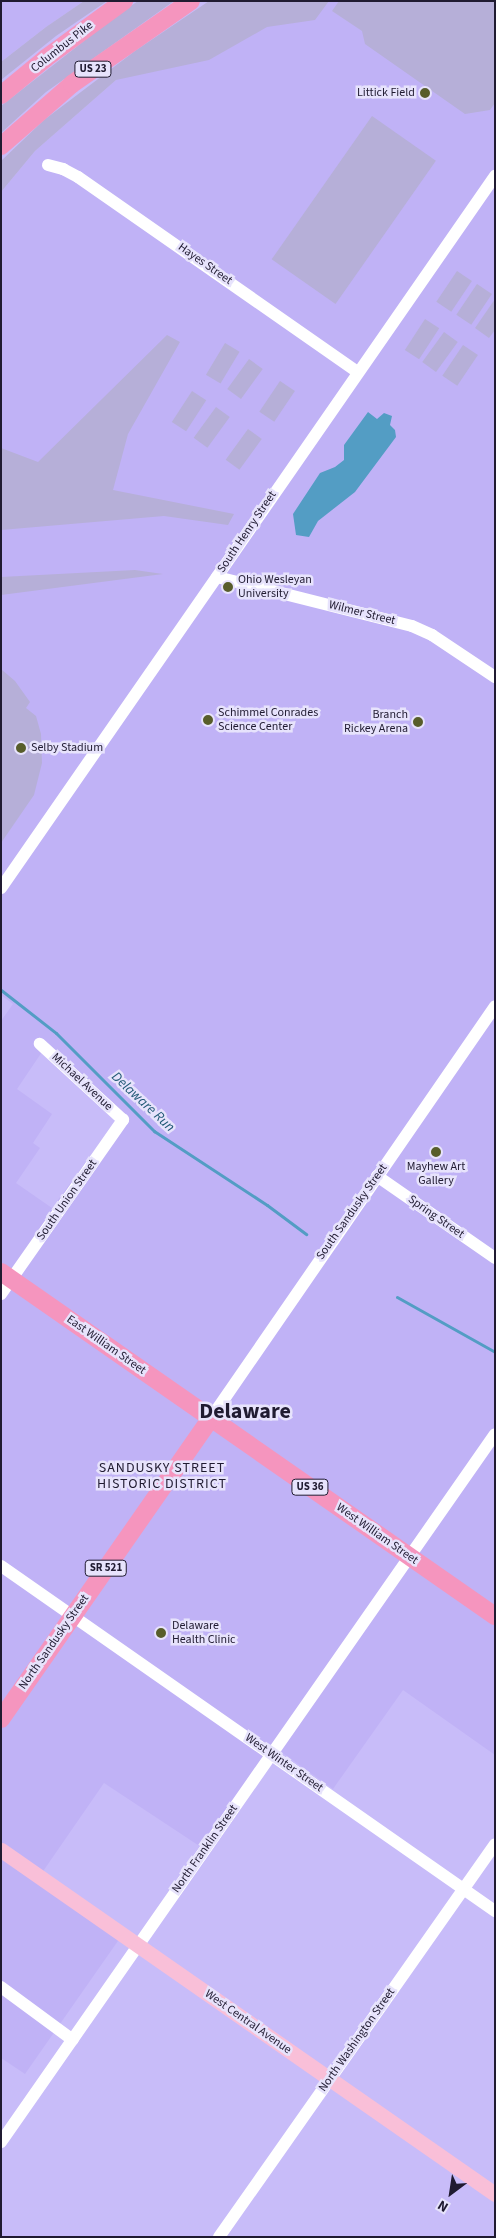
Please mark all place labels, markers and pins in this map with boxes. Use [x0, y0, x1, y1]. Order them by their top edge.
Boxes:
place label: Littick Field [357, 86, 415, 100]
marker: Littick Field [419, 87, 431, 99]
place label: Ohio Wesleyan University [238, 573, 312, 601]
marker: Ohio Wesleyan University [222, 581, 234, 593]
place label: Schimmel Conrades Science Center [218, 706, 318, 734]
place label: Branch Rickey Arena [344, 708, 408, 736]
marker: Schimmel Conrades Science Center [202, 714, 214, 726]
marker: Branch Rickey Arena [412, 716, 424, 728]
place label: Selby Stadium [31, 741, 103, 755]
marker: Selby Stadium [15, 742, 27, 754]
marker: Mayhew Art Gallery [430, 1146, 442, 1158]
place label: Mayhew Art Gallery [407, 1160, 465, 1188]
place label: Delaware Health Clinic [172, 1619, 236, 1647]
marker: Delaware Health Clinic [154, 1626, 168, 1640]

